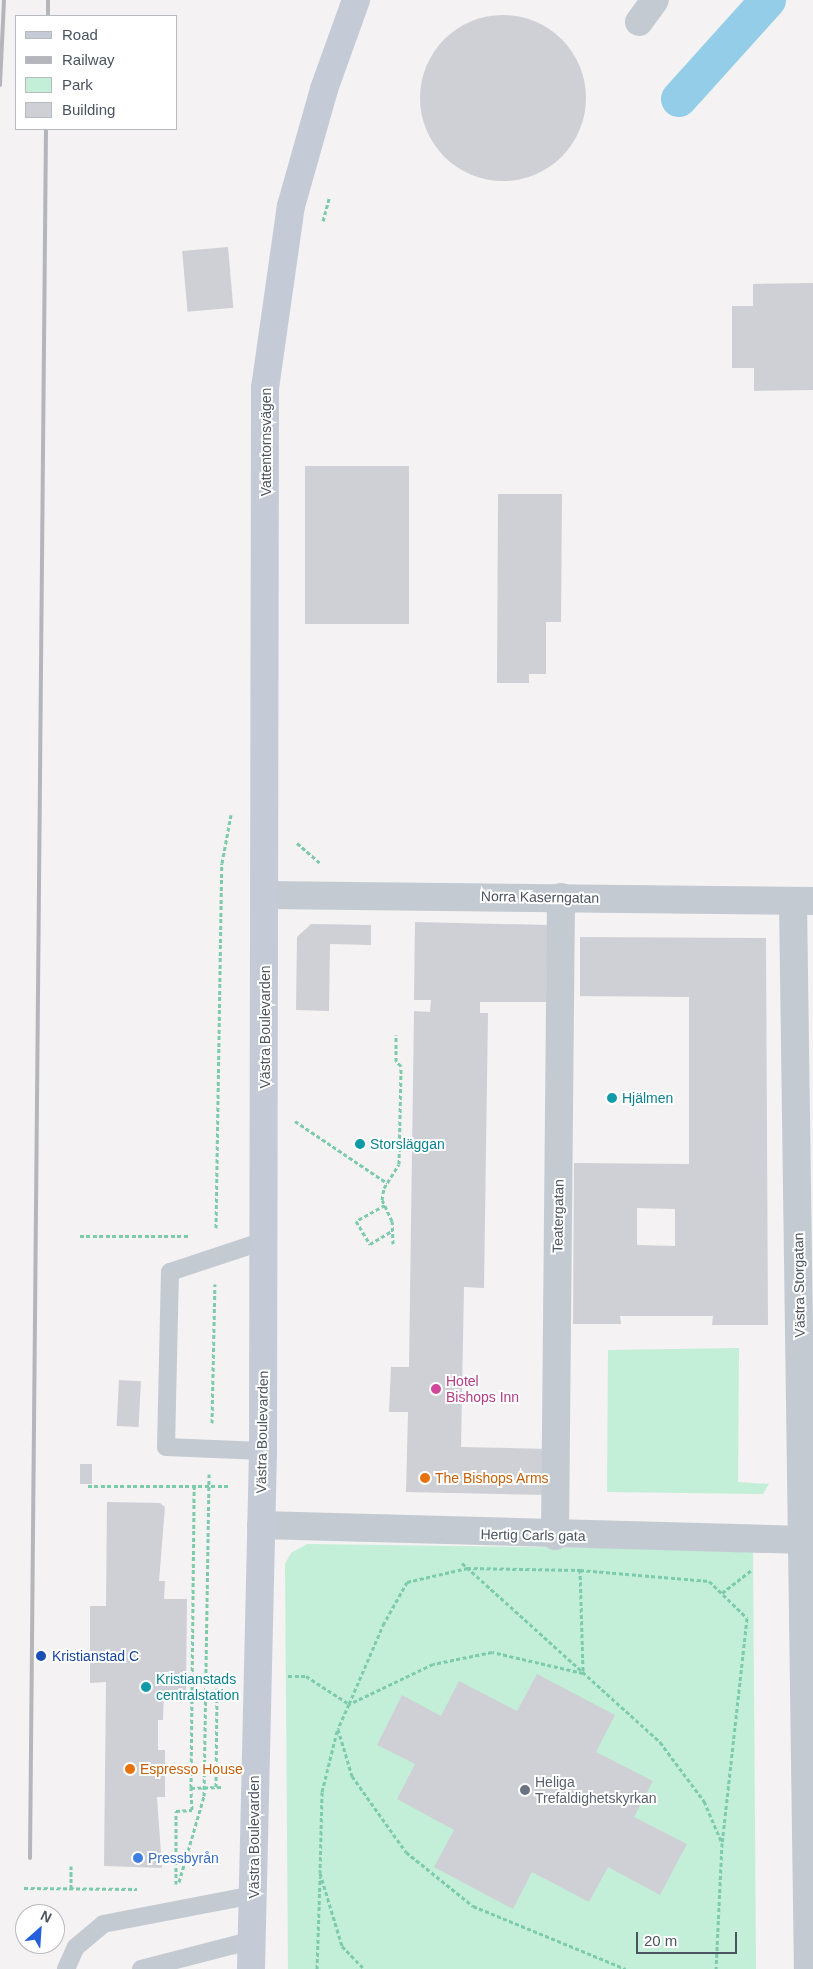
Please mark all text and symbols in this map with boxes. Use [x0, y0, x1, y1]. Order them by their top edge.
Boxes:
legend [15, 15, 178, 130]
text: Road [62, 26, 98, 43]
text: Railway [62, 51, 115, 68]
text: Park [62, 76, 93, 93]
text: Building [62, 101, 115, 118]
street label: Vattentornsvägen [258, 388, 274, 496]
street label: Norra Kaserngatan [481, 888, 599, 906]
street label: Västra Boulevarden [257, 966, 273, 1088]
place label: Hjälmen [622, 1090, 673, 1106]
marker: Hjälmen [606, 1092, 618, 1104]
place label: Storsläggan [370, 1136, 445, 1152]
marker: Storsläggan [354, 1138, 366, 1150]
street label: Teatergatan [549, 1179, 567, 1253]
street label: Västra Storgatan [790, 1232, 808, 1338]
street label: Västra Boulevarden [253, 1370, 271, 1494]
place label: Hotel Bishops Inn [446, 1373, 519, 1405]
marker: Hotel Bishops Inn [430, 1383, 442, 1395]
place label: The Bishops Arms [435, 1470, 549, 1486]
marker: The Bishops Arms [419, 1472, 431, 1484]
street label: Hertig Carls gata [480, 1526, 586, 1544]
place label: Kristianstad C [52, 1648, 139, 1664]
marker: Kristianstad C [34, 1649, 48, 1663]
place label: Kristianstads centralstation [156, 1671, 239, 1704]
marker: Kristianstads centralstation [140, 1681, 152, 1693]
place label: Espresso House [140, 1761, 243, 1777]
marker: Espresso House [124, 1763, 136, 1775]
place label: Heliga Trefaldighetskyrkan [535, 1774, 657, 1806]
street label: Västra Boulevarden [246, 1776, 262, 1898]
marker: Heliga Trefaldighetskyrkan [519, 1784, 531, 1796]
place label: Pressbyrån [148, 1850, 219, 1866]
marker: Pressbyrån [132, 1852, 144, 1864]
north arrow [15, 1904, 65, 1954]
text: N [38, 1907, 54, 1926]
scale bar [638, 1922, 739, 1954]
text: 20 m [644, 1932, 677, 1949]

